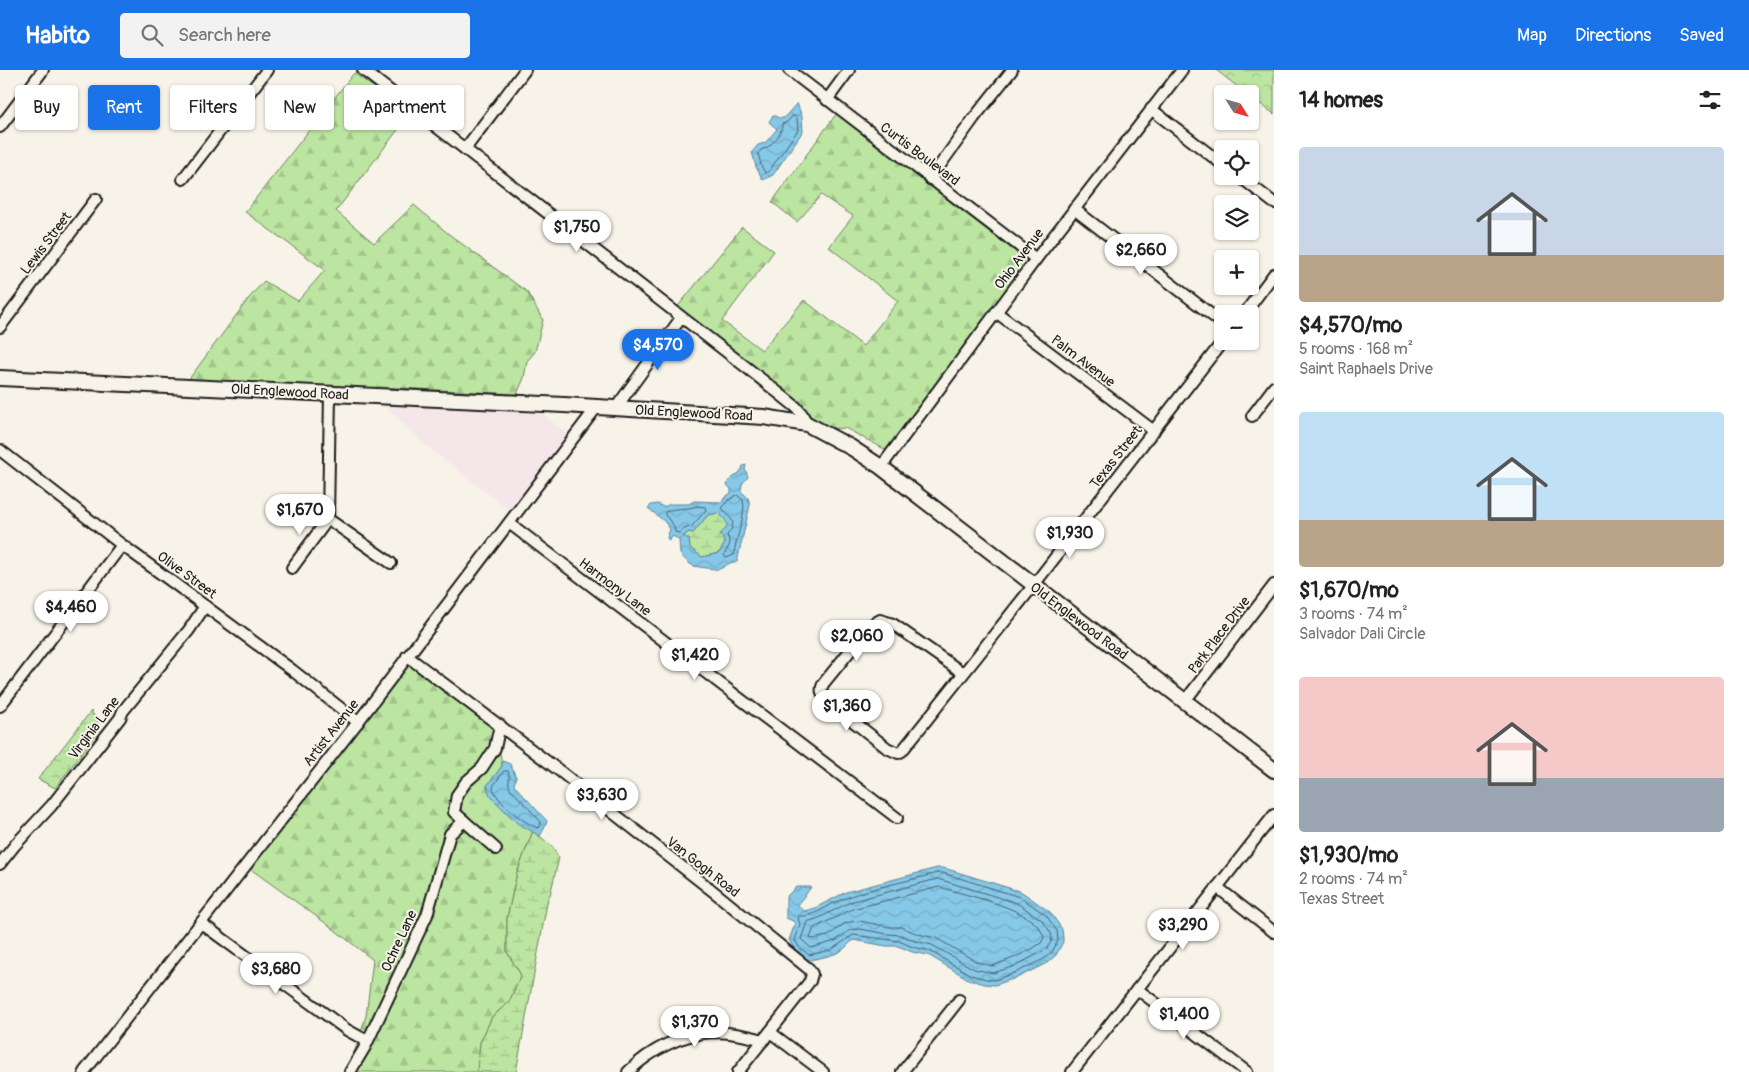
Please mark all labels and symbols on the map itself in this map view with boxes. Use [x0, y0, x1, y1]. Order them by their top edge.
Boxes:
north arrow [1214, 85, 1259, 130]
street label: Curtis Boulevard [877, 119, 963, 190]
street label: Lewis Street [17, 208, 75, 278]
pin: $1,750 [536, 210, 618, 253]
street label: Ohio Avenue [991, 225, 1047, 293]
pin: $2,660 [1100, 234, 1182, 276]
pin: $4,570 [617, 328, 699, 371]
street label: Palm Avenue [1048, 331, 1118, 391]
street label: Old Englewood Road [231, 380, 349, 404]
street label: Old Englewood Road [635, 401, 753, 425]
street label: Texas Street [1086, 422, 1146, 492]
pin: $1,670 [259, 494, 341, 536]
pin: $1,930 [1029, 516, 1111, 559]
street label: Olive Street [154, 548, 220, 602]
street label: Harmony Lane [576, 554, 654, 620]
street label: Old Englewood Road [1027, 579, 1131, 663]
pin: $4,460 [30, 590, 112, 633]
street label: Park Place Drive [1185, 593, 1254, 677]
pin: $2,060 [816, 620, 898, 662]
pin: $1,420 [654, 638, 736, 681]
pin: $1,360 [806, 690, 888, 732]
street label: Virginia Lane [65, 693, 123, 763]
street label: Artist Avenue [300, 696, 362, 770]
pin: $3,630 [561, 778, 643, 821]
street label: Van Gogh Road [663, 833, 743, 901]
street label: Ochre Lane [377, 907, 421, 975]
pin: $3,290 [1142, 908, 1224, 951]
pin: $3,680 [235, 952, 317, 995]
pin: $1,400 [1143, 998, 1225, 1040]
pin: $1,370 [654, 1006, 736, 1048]

